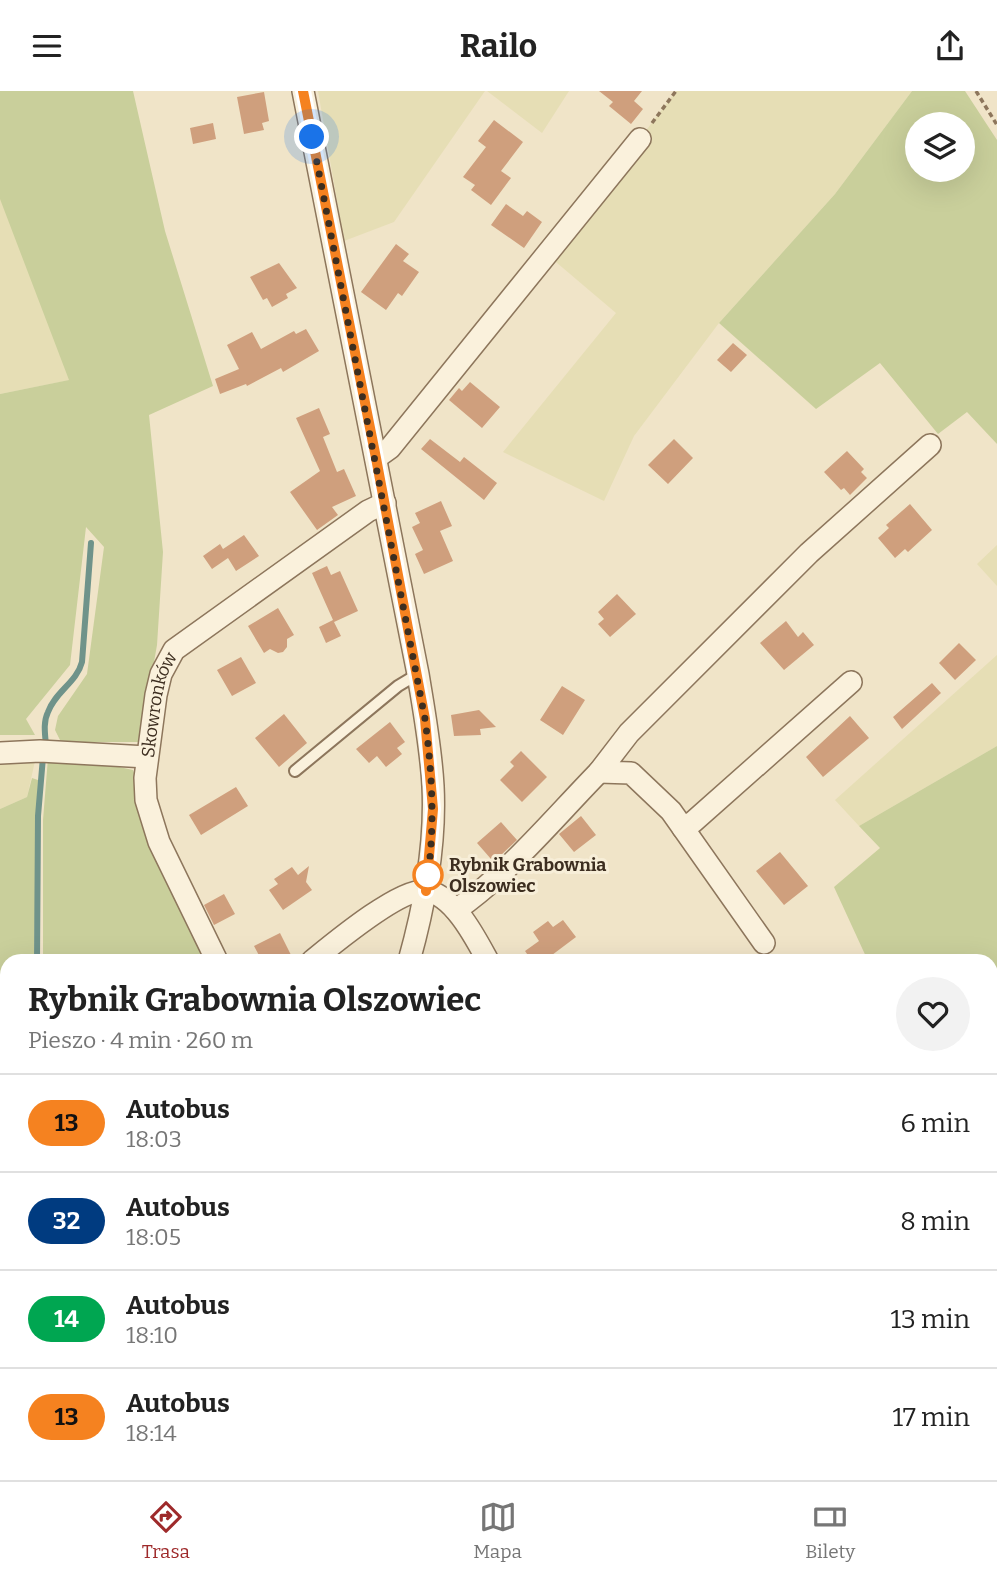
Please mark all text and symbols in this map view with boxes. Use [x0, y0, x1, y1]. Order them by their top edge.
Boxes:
icon: menu [28, 27, 66, 65]
text: Railo [460, 27, 537, 65]
icon: share [931, 27, 969, 65]
map controls [905, 112, 975, 182]
button: layers [905, 112, 975, 182]
your location [294, 119, 329, 154]
street label: Skowronków [137, 648, 182, 759]
place label: Rybnik Grabownia Olszowiec [449, 854, 606, 897]
marker: Rybnik Grabownia Olszowiec [413, 860, 443, 890]
button: heart [896, 977, 970, 1051]
text: Rybnik Grabownia Olszowiec [28, 980, 481, 1020]
text: Pieszo · 4 min · 260 m [28, 1026, 253, 1054]
text: Autobus [126, 1094, 230, 1125]
text: 6 min [901, 1108, 970, 1139]
text: 13 [54, 1109, 79, 1137]
text: 18:03 [126, 1125, 182, 1153]
text: Autobus [126, 1192, 230, 1223]
text: 8 min [900, 1206, 970, 1237]
text: 32 [53, 1207, 80, 1235]
text: 18:05 [126, 1223, 181, 1251]
text: Autobus [126, 1290, 230, 1321]
text: 13 min [890, 1304, 970, 1335]
text: 14 [54, 1305, 79, 1333]
text: 18:10 [126, 1321, 178, 1349]
text: Autobus [126, 1388, 230, 1419]
text: 17 min [892, 1402, 970, 1433]
text: 13 [54, 1403, 79, 1431]
text: 18:14 [126, 1419, 177, 1447]
tab: Trasa [142, 1498, 190, 1563]
tab: Mapa [473, 1498, 522, 1563]
tab: Bilety [805, 1498, 855, 1563]

